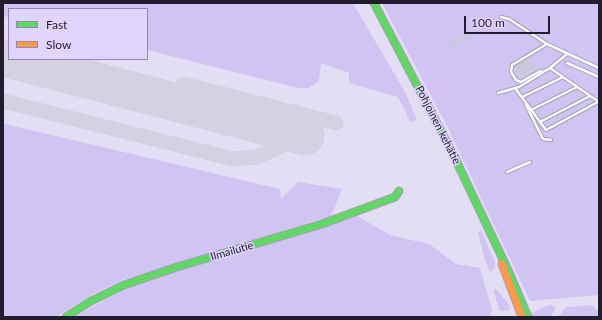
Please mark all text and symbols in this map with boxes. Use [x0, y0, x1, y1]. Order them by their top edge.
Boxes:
legend [8, 8, 148, 60]
scale bar [466, 8, 552, 34]
text: 100 m [471, 15, 505, 30]
text: Fast [46, 17, 67, 32]
text: Slow [46, 37, 71, 52]
street label: Pohjoinen kehätie [413, 84, 463, 166]
street label: Ilmailutie [209, 239, 255, 263]

